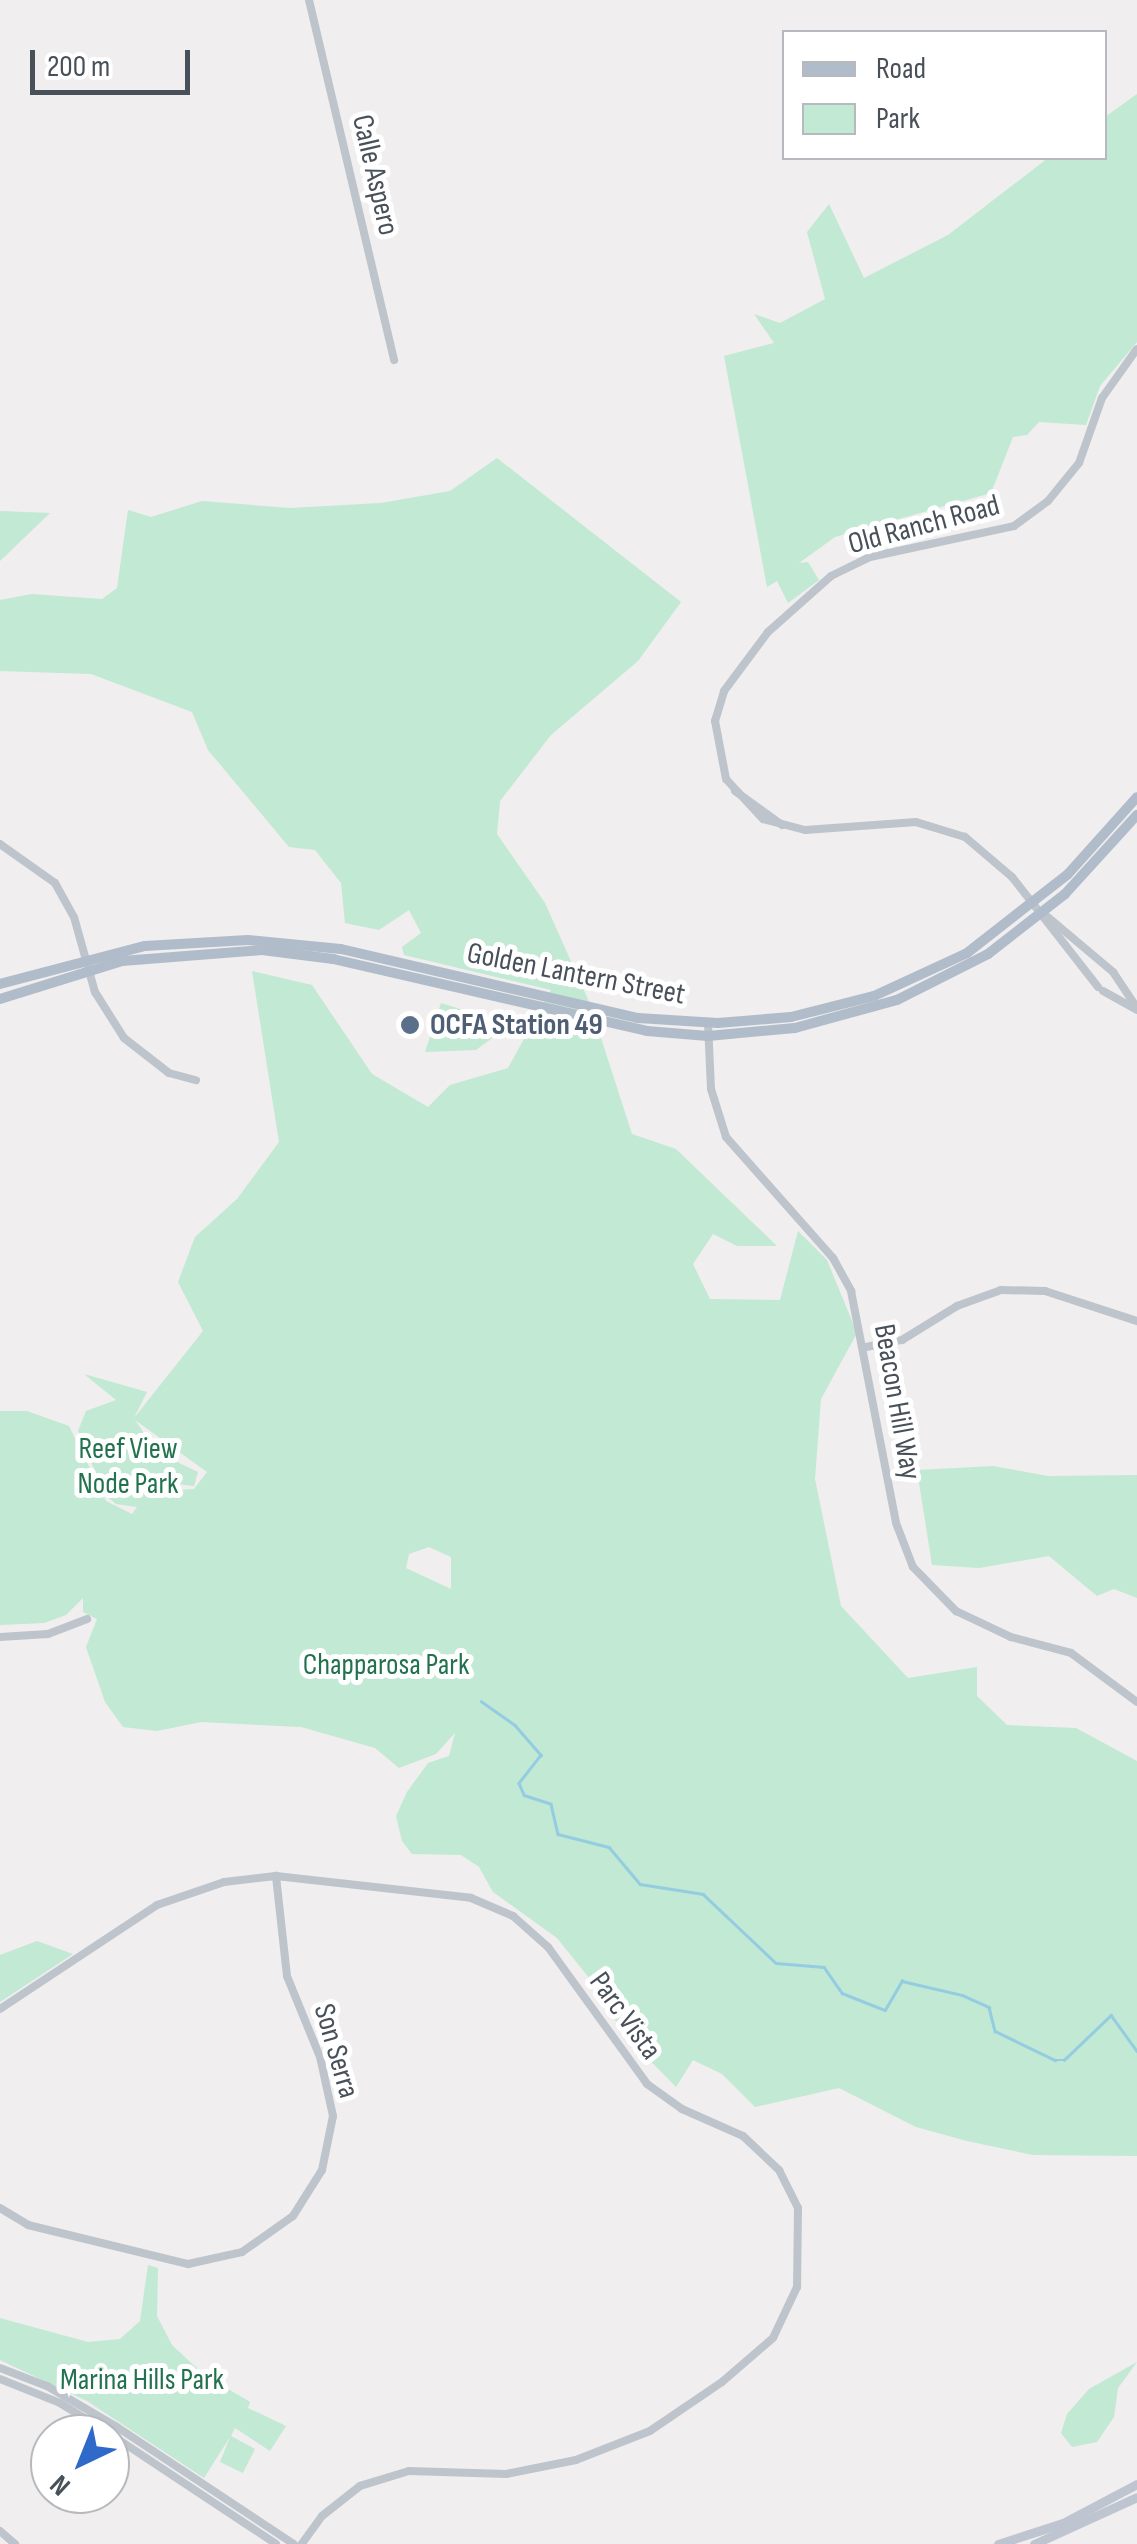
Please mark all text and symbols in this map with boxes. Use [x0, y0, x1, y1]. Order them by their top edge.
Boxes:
scale bar [35, 30, 195, 92]
legend [782, 30, 1107, 160]
text: 200 m [47, 49, 110, 85]
text: Road [876, 51, 926, 87]
text: Park [876, 101, 920, 137]
street label: Calle Aspero [344, 111, 406, 239]
street label: Old Ranch Road [844, 488, 1004, 562]
street label: Golden Lantern Street [464, 935, 688, 1013]
place label: OCFA Station 49 [430, 1007, 603, 1043]
marker: OCFA Station 49 [399, 1014, 421, 1036]
street label: Beacon Hill Way [866, 1321, 928, 1483]
park label: Reef View Node Park [78, 1431, 178, 1502]
park label: Chapparosa Park [303, 1647, 469, 1683]
street label: Parc Vista [581, 1965, 669, 2067]
street label: Son Serra [305, 2000, 367, 2102]
park label: Marina Hills Park [60, 2362, 224, 2398]
north arrow [30, 2414, 130, 2514]
text: N [44, 2468, 77, 2502]

